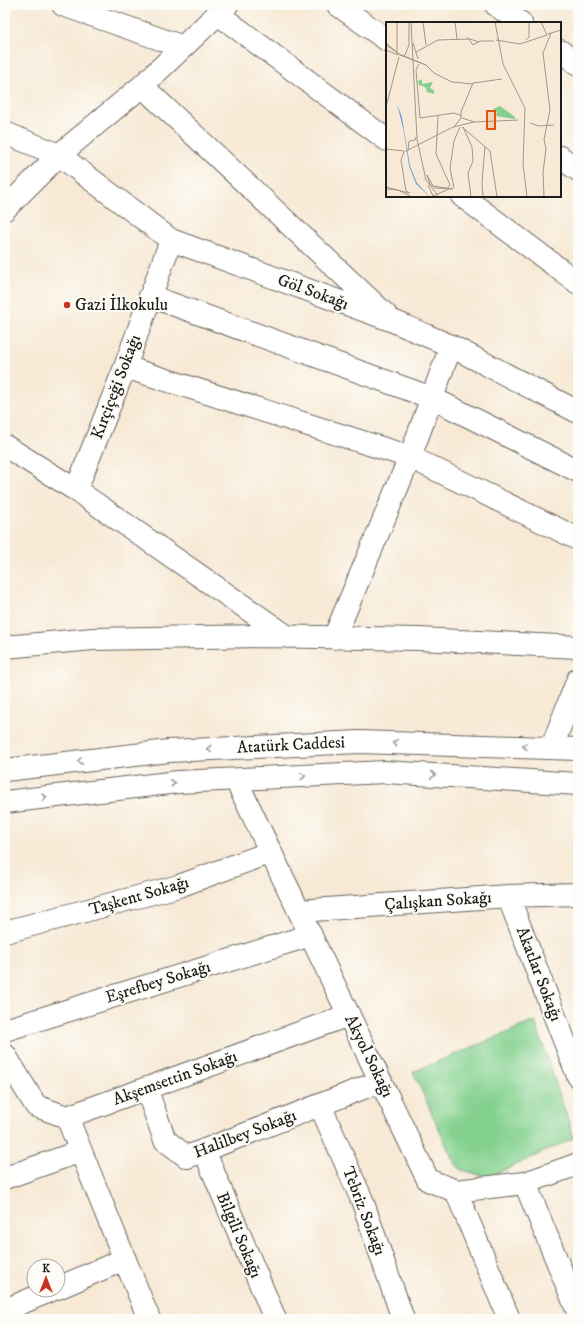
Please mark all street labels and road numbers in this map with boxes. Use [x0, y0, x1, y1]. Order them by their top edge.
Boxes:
street label: Göl Sokağı [274, 269, 352, 315]
street label: Kırçiçeği Sokağı [86, 332, 146, 442]
street label: Atatürk Caddesi [236, 731, 346, 759]
street label: Taşkent Sokağı [87, 871, 191, 921]
street label: Çalışkan Sokağı [384, 886, 492, 916]
street label: Akatlar Sokağı [511, 924, 567, 1024]
street label: Eşrefbey Sokağı [103, 956, 213, 1008]
street label: Akyol Sokağı [339, 1011, 399, 1101]
street label: Akşemsettin Sokağı [110, 1045, 240, 1111]
street label: Halilbey Sokağı [191, 1104, 299, 1164]
street label: Tebriz Sokağı [337, 1164, 391, 1258]
street label: Bilgili Sokağı [211, 1189, 267, 1281]

